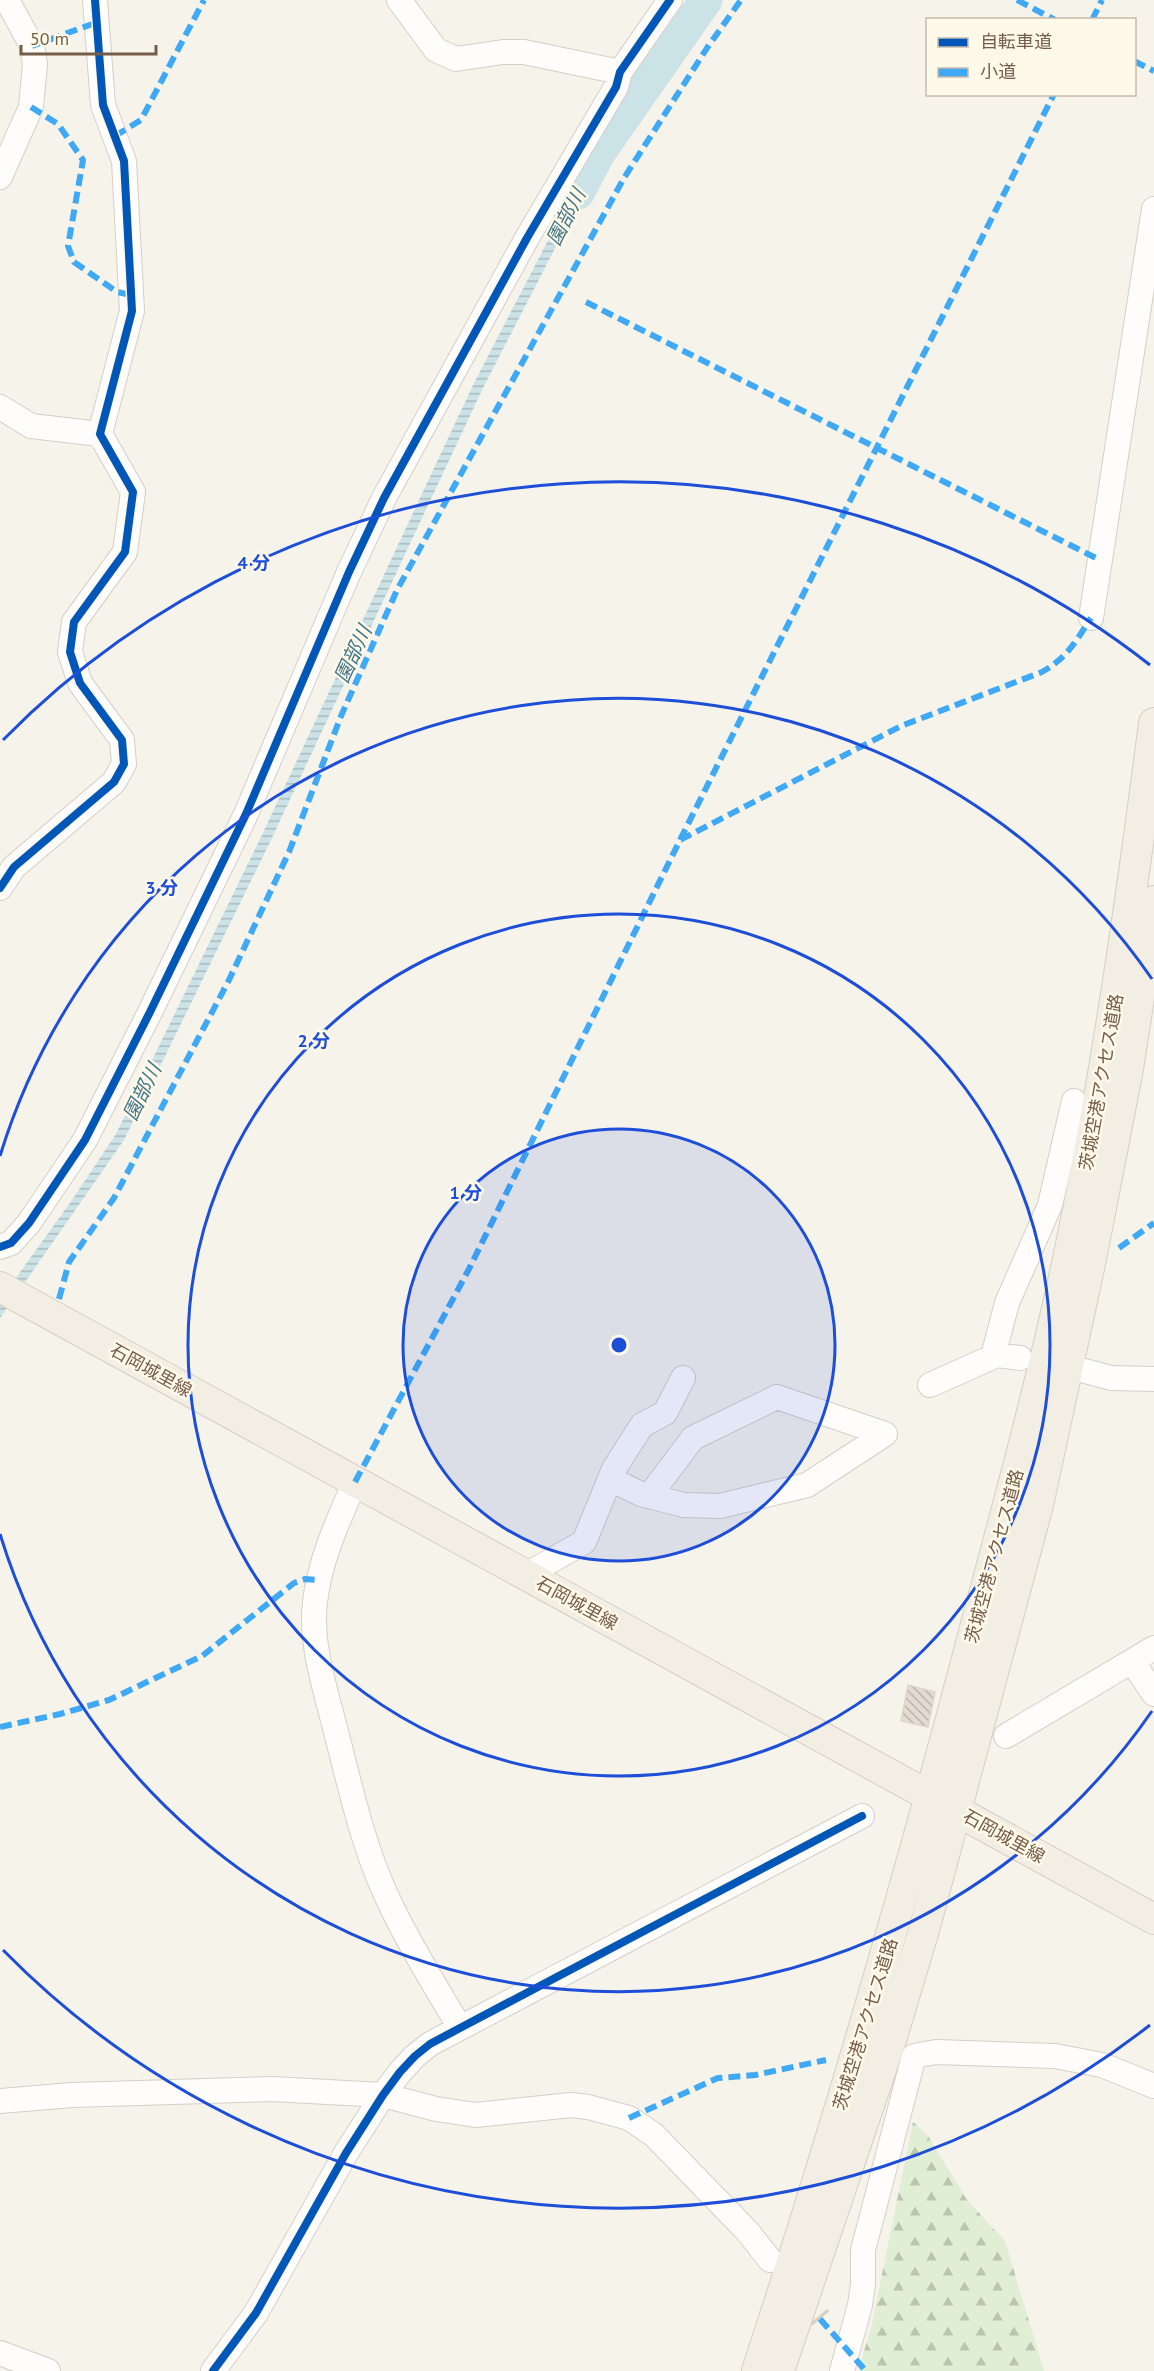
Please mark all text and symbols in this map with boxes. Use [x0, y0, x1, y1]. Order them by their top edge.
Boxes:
scale bar [21, 18, 156, 56]
legend [926, 18, 1136, 96]
text: 50 m [30, 27, 69, 50]
text: 自転車道 [980, 30, 1052, 53]
text: 小道 [980, 60, 1016, 83]
water label: 園部川 [541, 183, 592, 250]
text: 4 分 [238, 551, 270, 574]
water label: 園部川 [329, 620, 378, 687]
text: 3 分 [146, 876, 178, 899]
street label: 茨城空港アクセス道路 [1074, 992, 1128, 1172]
text: 2 分 [298, 1029, 330, 1052]
water label: 園部川 [117, 1058, 168, 1125]
text: 1 分 [450, 1181, 482, 1204]
centre of rings [609, 1335, 629, 1355]
street label: 石岡城里線 [106, 1338, 196, 1402]
street label: 茨城空港アクセス道路 [960, 1467, 1028, 1645]
street label: 石岡城里線 [532, 1571, 622, 1635]
street label: 石岡城里線 [959, 1804, 1049, 1868]
street label: 茨城空港アクセス道路 [828, 1935, 902, 2113]

